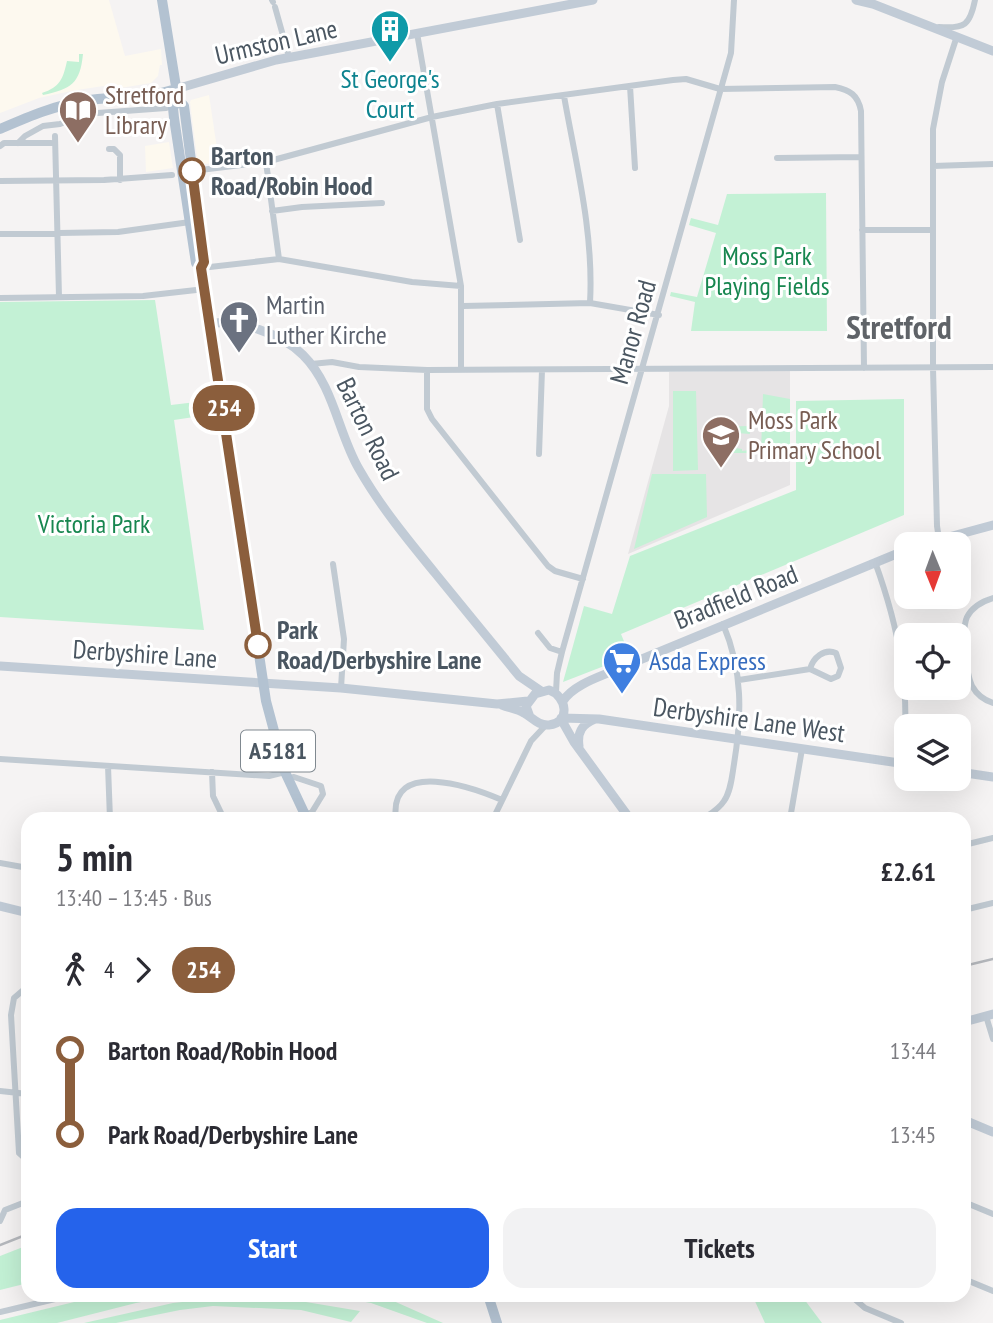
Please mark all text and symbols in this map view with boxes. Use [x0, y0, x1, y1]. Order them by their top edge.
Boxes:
building icon: St George's Court [369, 8, 411, 63]
street label: Urmston Lane [212, 11, 340, 72]
place label: St George's Court [340, 62, 440, 125]
place label: Stretford Library [105, 78, 184, 141]
library icon: Stretford Library [57, 89, 99, 144]
place label: Barton Road/Robin Hood [211, 139, 373, 202]
marker: Barton Road/Robin Hood [179, 158, 205, 184]
park label: Moss Park Playing Fields [705, 239, 829, 302]
street label: Manor Road [602, 276, 663, 388]
place label: Martin Luther Kirche [266, 288, 387, 351]
church icon: Martin Luther Kirche [218, 299, 260, 354]
district label: Stretford [846, 305, 952, 348]
street label: Barton Road [330, 372, 407, 485]
line badge: 254 [184, 385, 264, 431]
text: 254 [207, 392, 241, 423]
place label: Moss Park Primary School [748, 403, 881, 466]
school or university icon: Moss Park Primary School [700, 414, 742, 469]
park label: Victoria Park [37, 507, 150, 540]
north arrow [894, 532, 971, 609]
map controls [894, 532, 971, 791]
street label: Bradfield Road [669, 557, 802, 636]
place label: Park Road/Derbyshire Lane [277, 613, 482, 676]
button: locate [894, 623, 971, 700]
street label: Derbyshire Lane [72, 632, 218, 675]
marker: Park Road/Derbyshire Lane [245, 632, 271, 658]
supermarket icon: Asda Express [601, 640, 643, 695]
place label: Asda Express [649, 644, 766, 677]
street label: Derbyshire Lane West [651, 690, 847, 749]
button: layers [894, 714, 971, 791]
road number: A5181 [241, 730, 315, 772]
text: 5 min [56, 832, 133, 881]
text: £2.61 [881, 855, 936, 888]
text: 13:40 – 13:45 · Bus [56, 883, 212, 912]
icon: walk [56, 951, 94, 989]
icon: forward [124, 951, 162, 989]
text: 254 [186, 954, 221, 985]
text: 4 [104, 955, 114, 984]
text: Barton Road/Robin Hood [108, 1034, 337, 1067]
text: 13:44 [890, 1036, 936, 1065]
text: Park Road/Derbyshire Lane [108, 1118, 358, 1151]
text: 13:45 [890, 1120, 936, 1149]
button: Start [56, 1208, 489, 1288]
button: Tickets [503, 1208, 936, 1288]

